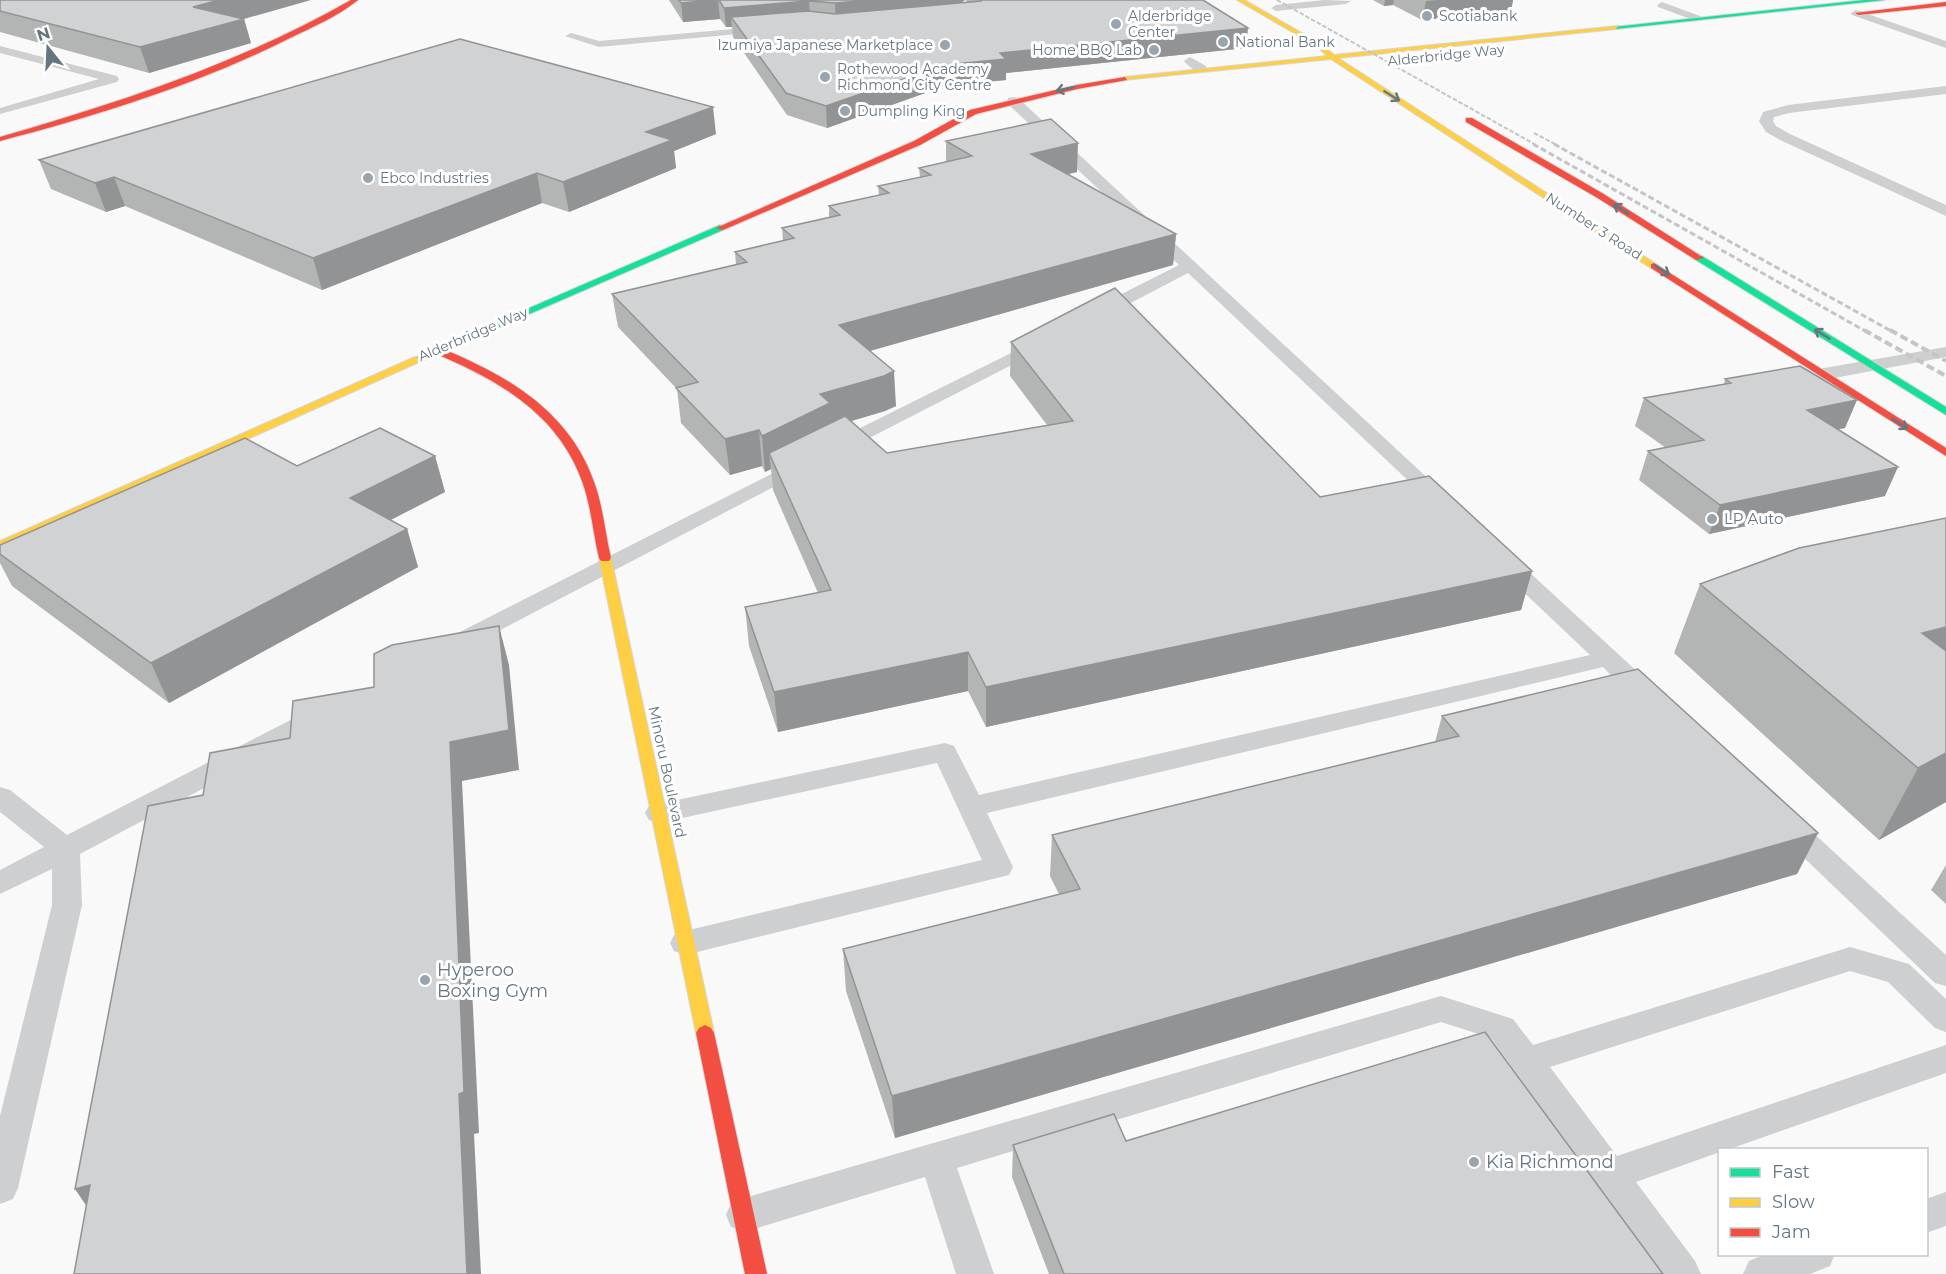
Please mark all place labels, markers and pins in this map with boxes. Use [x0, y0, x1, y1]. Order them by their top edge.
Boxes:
place label: Alderbridge Center [1128, 7, 1212, 41]
place label: Scotiabank [1439, 7, 1518, 25]
marker: Scotiabank [1420, 9, 1434, 23]
marker: Alderbridge Center [1109, 17, 1123, 31]
place label: National Bank [1235, 33, 1335, 51]
marker: National Bank [1216, 35, 1230, 49]
place label: Izumiya Japanese Marketplace [717, 36, 933, 54]
marker: Izumiya Japanese Marketplace [938, 38, 952, 52]
place label: Home BBQ Lab [1032, 41, 1142, 59]
marker: Home BBQ Lab [1147, 43, 1161, 57]
place label: Rothewood Academy Richmond City Centre [837, 60, 992, 94]
marker: Rothewood Academy Richmond City Centre [818, 70, 832, 84]
place label: Dumpling King [857, 102, 965, 120]
marker: Dumpling King [838, 104, 852, 118]
place label: Ebco Industries [380, 169, 489, 187]
marker: Ebco Industries [361, 171, 375, 185]
place label: LP Auto [1724, 509, 1783, 528]
marker: LP Auto [1705, 512, 1719, 526]
place label: Hyperoo Boxing Gym [437, 959, 548, 1002]
marker: Hyperoo Boxing Gym [418, 973, 432, 987]
place label: Kia Richmond [1486, 1151, 1614, 1173]
marker: Kia Richmond [1467, 1155, 1481, 1169]

